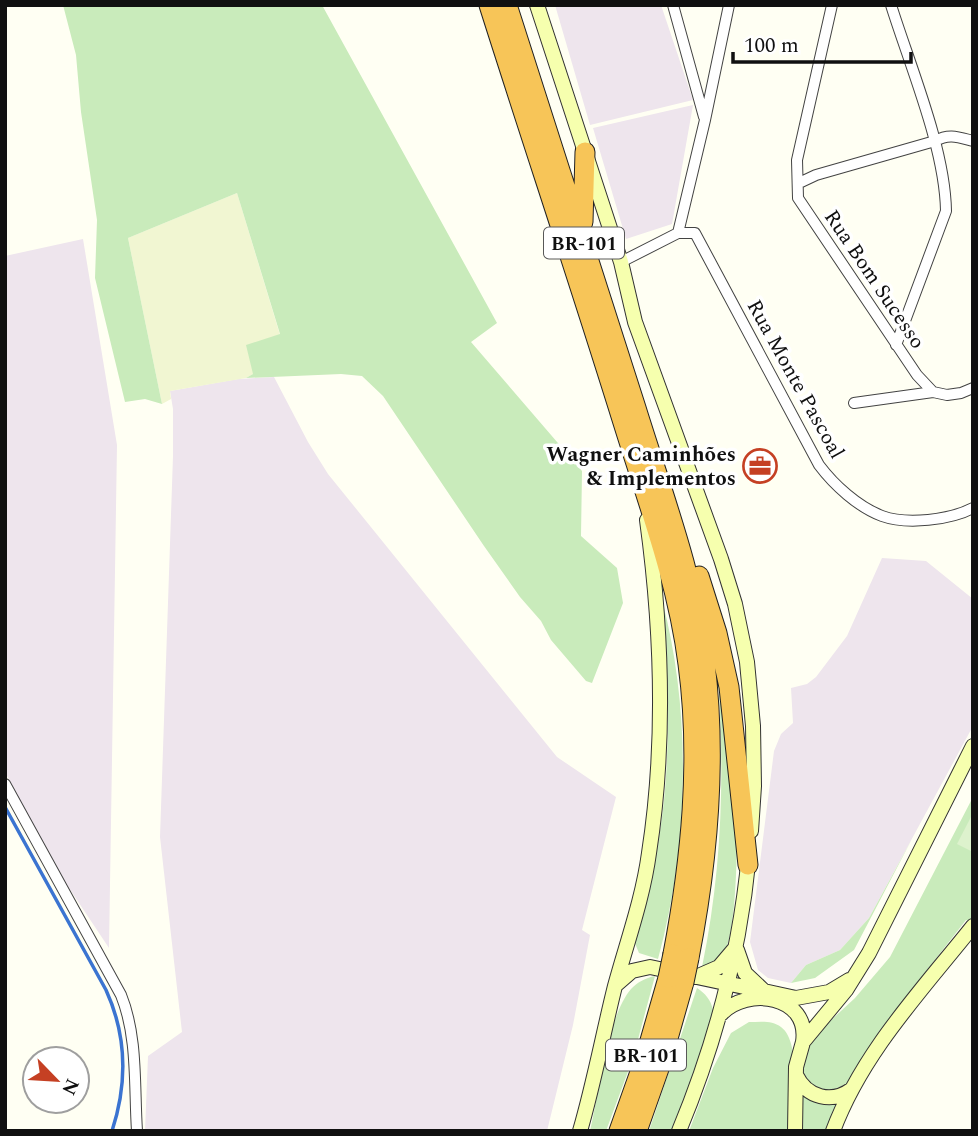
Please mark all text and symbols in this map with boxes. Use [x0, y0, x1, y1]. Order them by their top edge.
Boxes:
scale bar [733, 21, 912, 65]
text: 100 m [744, 30, 799, 62]
street label: Rua Bom Sucesso [816, 203, 933, 356]
road number: BR-101 [544, 228, 624, 258]
street label: Rua Monte Pascoal [738, 294, 852, 465]
place label: Wagner Caminhões & Implementos [546, 439, 736, 495]
office icon: Wagner Caminhões & Implementos [741, 447, 779, 485]
road number: BR-101 [606, 1040, 686, 1070]
north arrow [21, 1045, 91, 1115]
text: N [54, 1073, 86, 1100]

